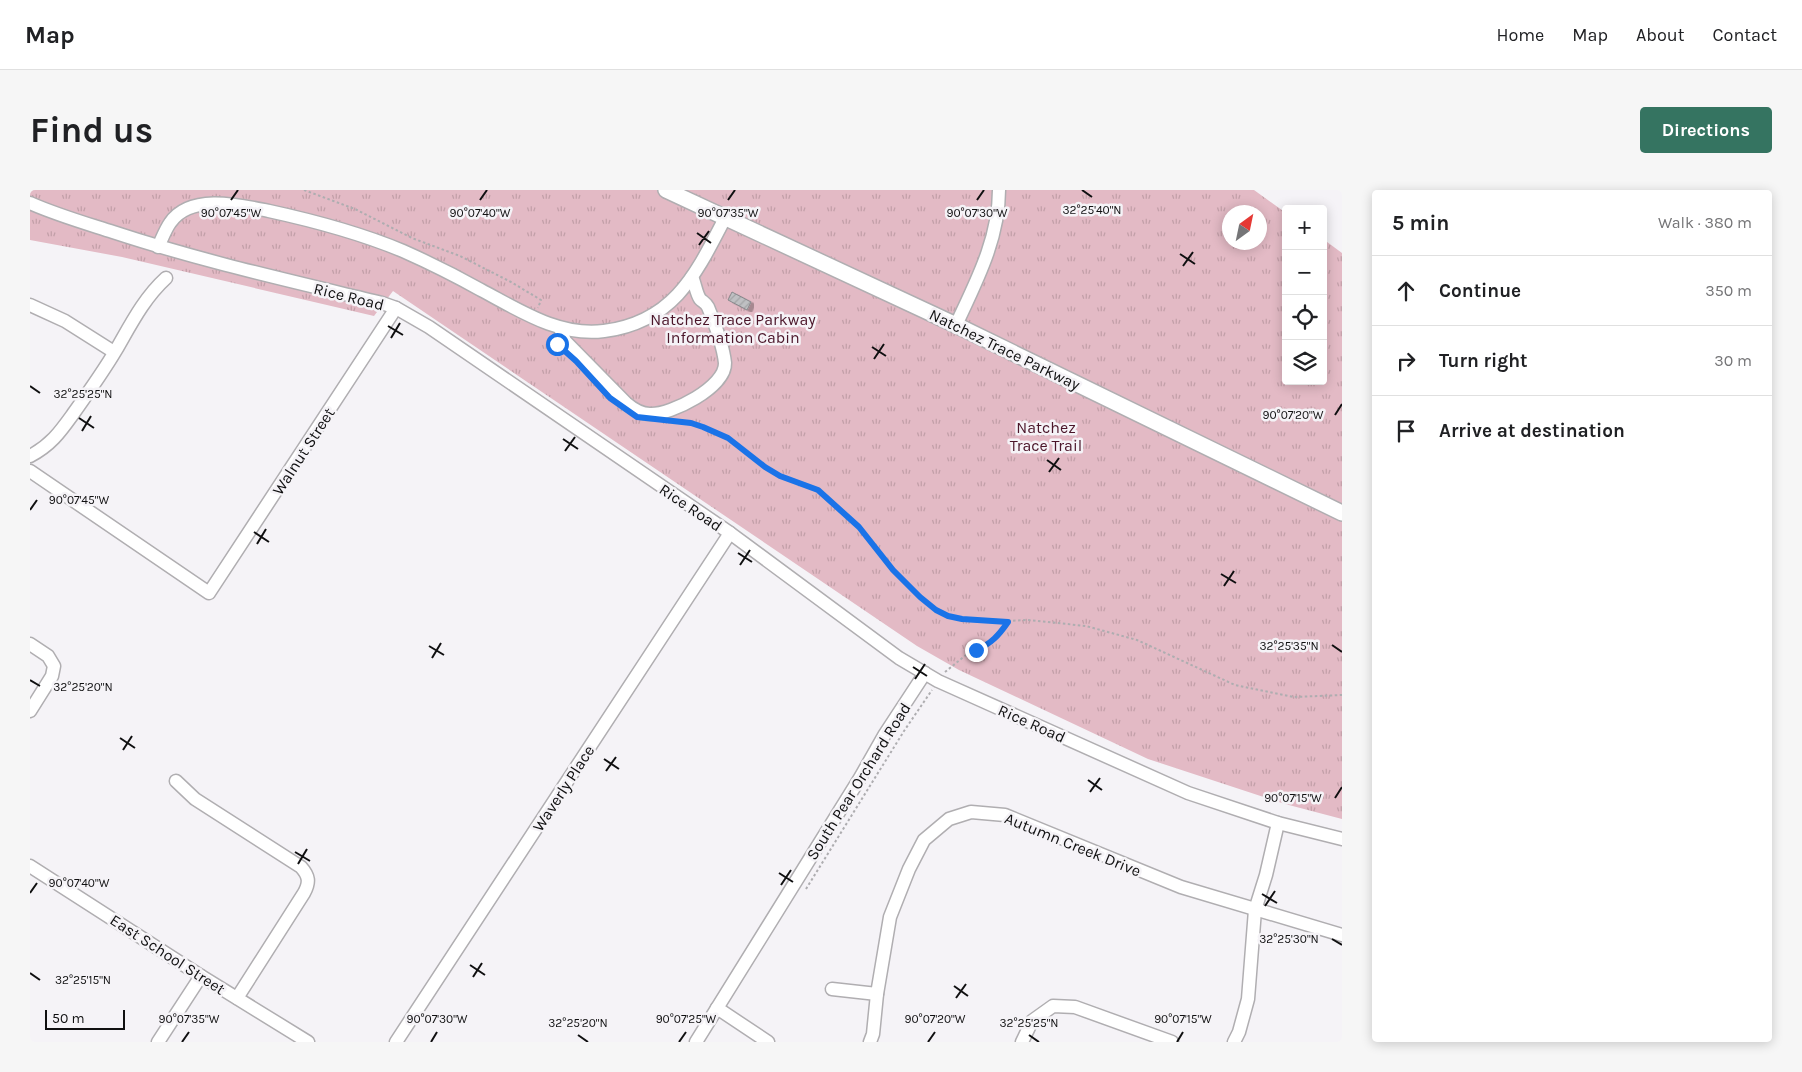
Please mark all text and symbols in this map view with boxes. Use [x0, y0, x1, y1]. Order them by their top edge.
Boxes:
text: Map [25, 21, 75, 49]
text: Home [1496, 24, 1544, 46]
text: Map [1572, 24, 1608, 46]
text: About [1636, 24, 1685, 46]
text: Contact [1713, 24, 1777, 46]
button: Directions [1640, 107, 1772, 153]
text: Find us [30, 110, 153, 151]
text: 32°25'40"N [1062, 203, 1122, 217]
north arrow [1222, 205, 1267, 250]
map controls [1282, 205, 1327, 385]
button: + [1282, 205, 1327, 250]
text: 90°07'45"W [201, 206, 261, 220]
text: 90°07'40"W [450, 206, 511, 220]
text: 90°07'35"W [698, 206, 759, 220]
text: 90°07'30"W [946, 206, 1008, 220]
text: 5 min [1392, 211, 1449, 235]
text: Walk · 380 m [1658, 213, 1752, 232]
button: − [1282, 250, 1327, 295]
icon: ahead [1392, 277, 1420, 305]
street label: Rice Road [312, 279, 386, 314]
text: Continue [1439, 280, 1521, 302]
text: 350 m [1705, 281, 1752, 300]
button: locate [1282, 295, 1327, 340]
street label: Natchez Trace Parkway [926, 305, 1084, 394]
park label: Natchez Trace Parkway Information Cabin [650, 310, 816, 347]
route start [546, 333, 569, 356]
button: layers [1282, 340, 1327, 385]
icon: right [1392, 347, 1420, 375]
text: Turn right [1439, 350, 1528, 372]
text: 30 m [1714, 351, 1752, 370]
text: 32°25'25"N [53, 387, 113, 401]
street label: Walnut Street [268, 404, 339, 498]
text: 90°07'20"W [1262, 408, 1324, 422]
icon: arrive [1392, 417, 1420, 445]
park label: Natchez Trace Trail [1010, 418, 1082, 455]
text: Arrive at destination [1439, 420, 1625, 442]
street label: Rice Road [656, 479, 726, 535]
text: 90°07'45"W [49, 493, 109, 507]
route end [965, 639, 988, 662]
text: 32°25'35"N [1259, 639, 1319, 653]
text: 32°25'20"N [53, 680, 113, 694]
street label: South Pear Orchard Road [802, 699, 915, 863]
street label: Rice Road [995, 700, 1068, 747]
street label: Waverly Place [528, 742, 598, 835]
text: 90°07'15"W [1264, 791, 1322, 805]
street label: Autumn Creek Drive [1002, 808, 1144, 880]
text: 90°07'40"W [49, 876, 110, 890]
street label: East School Street [107, 910, 229, 999]
text: 32°25'30"N [1259, 932, 1319, 946]
text: 32°25'15"N [55, 973, 111, 987]
scale bar [45, 1007, 125, 1030]
text: 50 m [52, 1010, 85, 1027]
text: 90°07'35"W [159, 1012, 220, 1026]
text: 90°07'30"W [406, 1012, 468, 1026]
text: 90°07'25"W [656, 1012, 717, 1026]
text: 90°07'20"W [904, 1012, 966, 1026]
text: 90°07'15"W [1154, 1012, 1212, 1026]
text: 32°25'20"N [548, 1016, 608, 1030]
text: 32°25'25"N [999, 1016, 1059, 1030]

